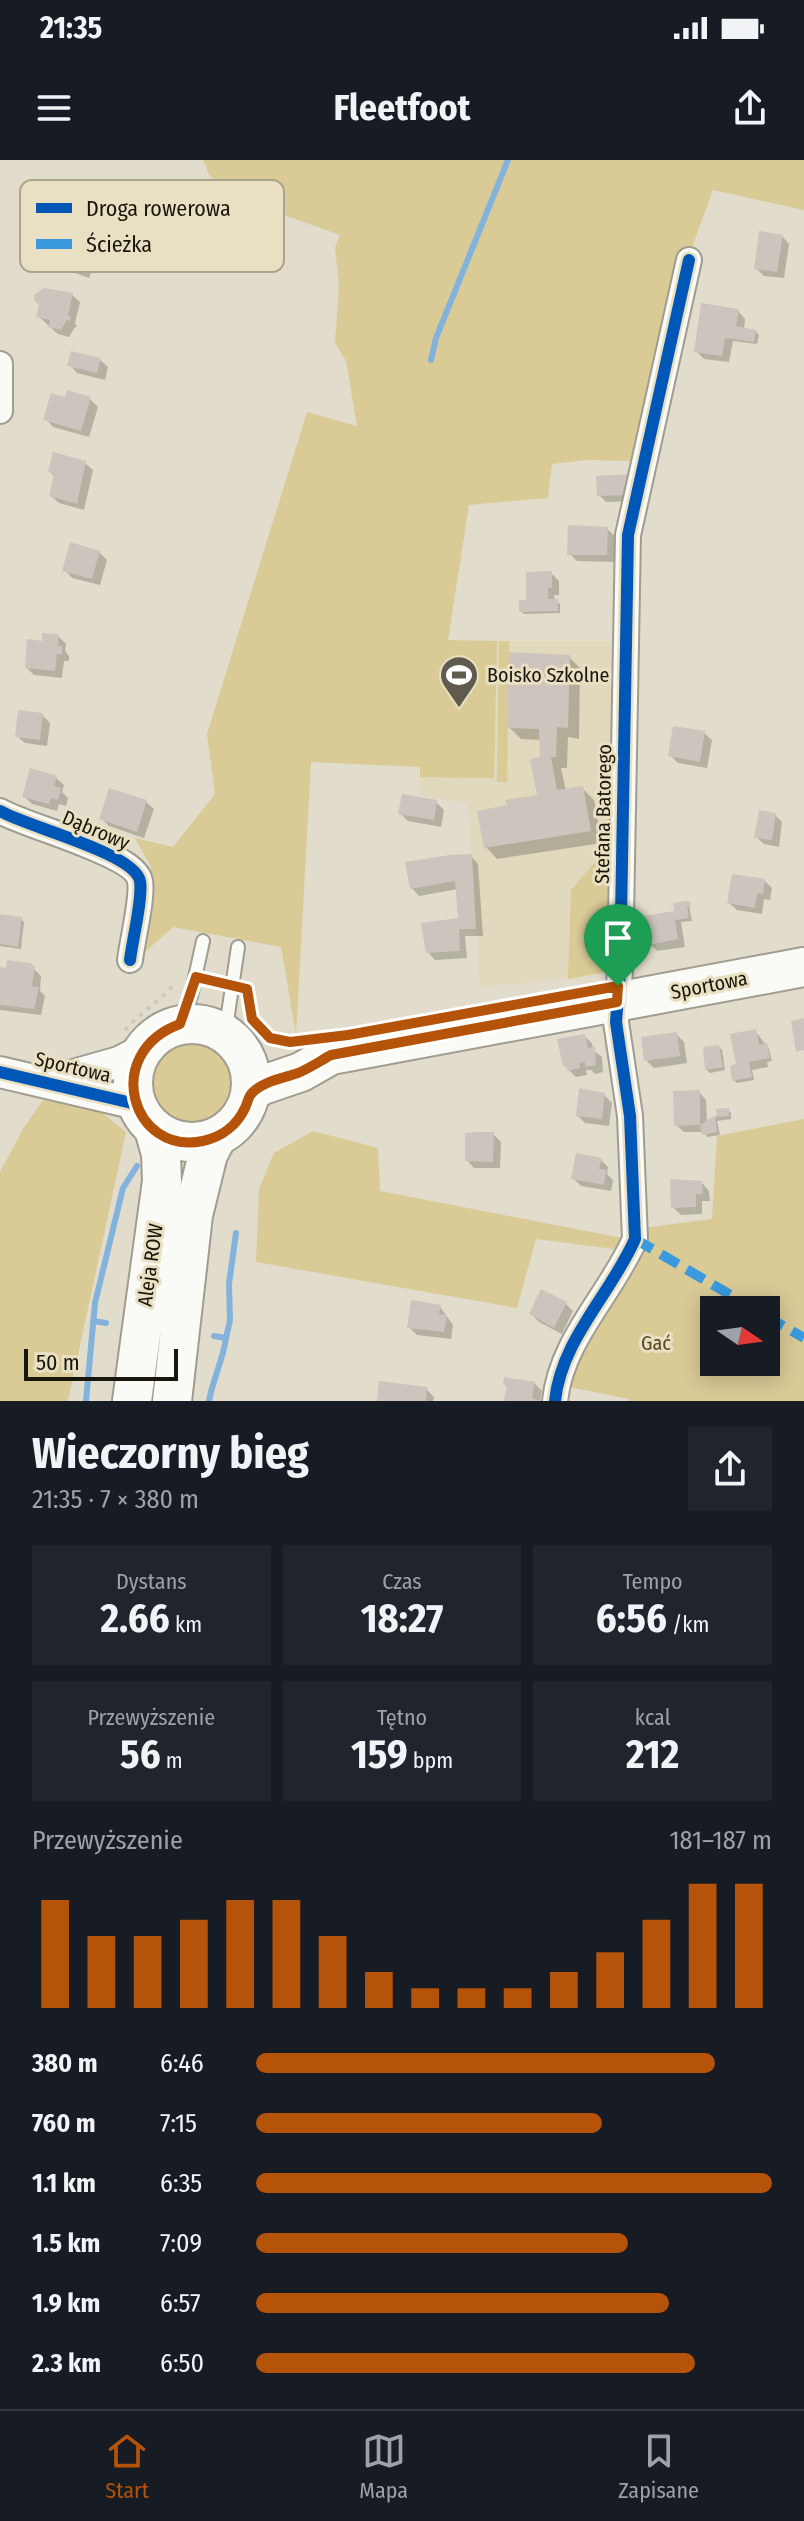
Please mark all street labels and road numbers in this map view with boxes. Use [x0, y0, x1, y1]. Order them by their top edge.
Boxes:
street label: Stefana Batorego [590, 744, 616, 884]
street label: Dąbrowy [59, 805, 133, 855]
street label: Sportowa [669, 966, 749, 1004]
street label: Sportowa [33, 1047, 113, 1087]
street label: Aleja ROW [132, 1222, 168, 1308]

